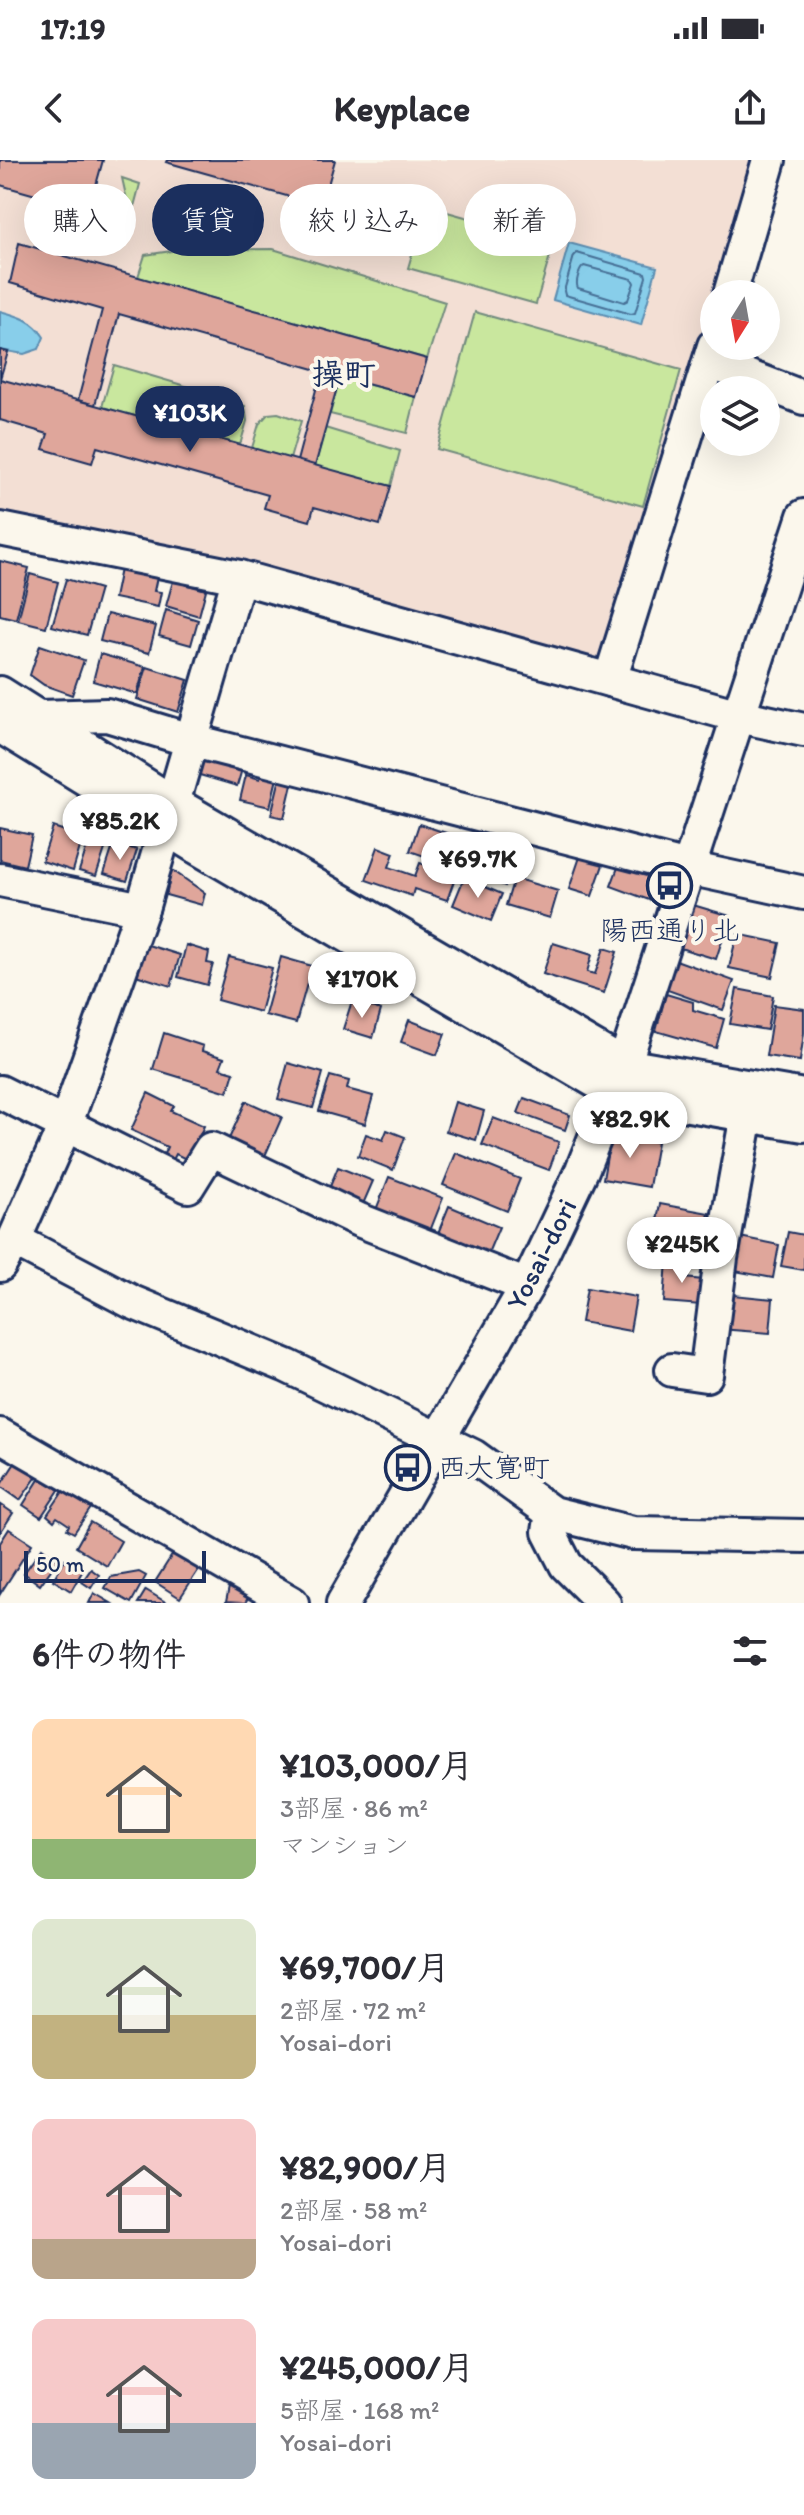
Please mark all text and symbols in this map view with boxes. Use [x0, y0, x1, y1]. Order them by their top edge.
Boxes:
text: 17:19 [40, 10, 106, 47]
icon: back [32, 86, 76, 130]
icon: share [728, 86, 772, 130]
text: Keyplace [334, 87, 470, 130]
chip: 購入 [24, 184, 136, 256]
chip: 賃貸 [152, 184, 264, 256]
chip: 絞り込み [280, 184, 448, 256]
chip: 新着 [464, 184, 576, 256]
north arrow [700, 280, 780, 360]
map controls [700, 280, 780, 456]
district label: 操町 [312, 355, 376, 393]
button: layers [700, 376, 780, 456]
pin: ¥103K [134, 386, 246, 454]
text: ¥103K [153, 396, 227, 428]
pin: ¥85.2K [55, 794, 185, 862]
text: ¥85.2K [80, 804, 160, 836]
pin: ¥69.7K [413, 832, 543, 900]
text: ¥69.7K [439, 842, 517, 874]
bus stop icon: 陽西通り北 [646, 861, 694, 909]
place label: 陽西通り北 [600, 913, 740, 947]
pin: ¥170K [306, 952, 418, 1020]
text: ¥170K [326, 962, 398, 994]
pin: ¥82.9K [565, 1092, 695, 1160]
text: ¥82.9K [590, 1102, 670, 1134]
street label: Yosai-dori [498, 1193, 584, 1315]
pin: ¥245K [626, 1217, 738, 1285]
text: ¥245K [645, 1227, 719, 1259]
bus stop icon: 西大寛町 [383, 1443, 431, 1491]
place label: 西大寛町 [438, 1450, 550, 1484]
scale bar [24, 1547, 206, 1583]
text: 50 m [36, 1551, 85, 1578]
icon: filters [728, 1629, 772, 1673]
text: 6件の物件 [32, 1634, 186, 1675]
text: ¥103,000/月 [280, 1745, 474, 1786]
icon: home [96, 1751, 192, 1847]
text: 3部屋 · 86 m² [280, 1792, 428, 1824]
text: マンション [280, 1829, 409, 1861]
text: ¥69,700/月 [280, 1947, 450, 1988]
icon: home [96, 1951, 192, 2047]
text: 2部屋 · 72 m² [280, 1994, 426, 2026]
text: Yosai-dori [280, 2026, 392, 2058]
text: ¥82,900/月 [280, 2147, 452, 2188]
icon: home [96, 2151, 192, 2247]
text: 2部屋 · 58 m² [280, 2194, 427, 2226]
text: Yosai-dori [280, 2226, 392, 2258]
text: ¥245,000/月 [280, 2347, 474, 2388]
icon: home [96, 2351, 192, 2447]
text: 5部屋 · 168 m² [280, 2394, 439, 2426]
text: Yosai-dori [280, 2426, 392, 2458]

